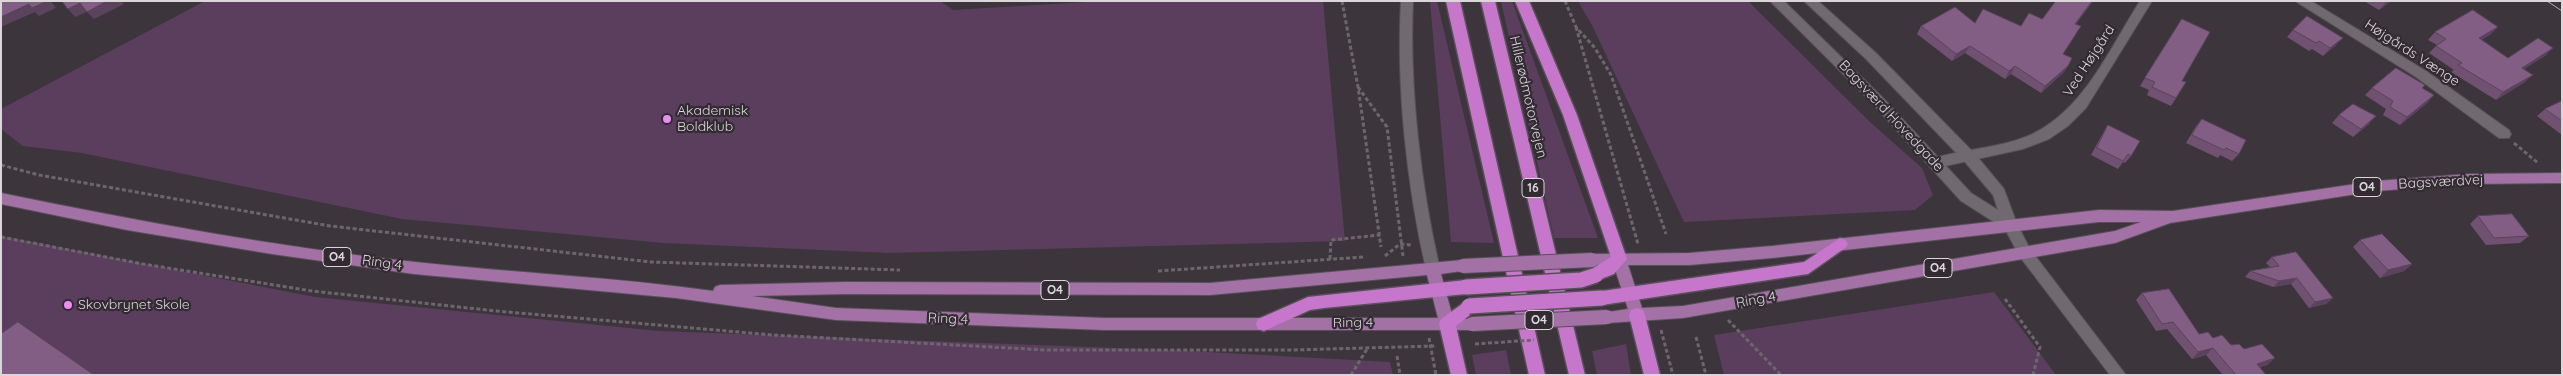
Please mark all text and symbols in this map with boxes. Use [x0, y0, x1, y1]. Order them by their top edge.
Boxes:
street label: Højgårds Vænge [2361, 16, 2463, 90]
street label: Ved Højgård [2060, 22, 2118, 100]
street label: Hillerødmotorvejen [1506, 34, 1550, 160]
street label: Bagsværd Hovedgade [1835, 57, 1947, 175]
place label: Akademisk Boldklub [677, 103, 748, 136]
marker: Akademisk Boldklub [661, 113, 673, 125]
street label: Bagsværdvej [2398, 171, 2484, 193]
road number: 16 [1522, 178, 1544, 198]
road number: O4 [2353, 178, 2381, 196]
road number: O4 [323, 248, 351, 266]
street label: Ring 4 [361, 252, 403, 274]
road number: O4 [1924, 258, 1952, 278]
road number: O4 [1041, 280, 1069, 300]
street label: Ring 4 [1735, 288, 1777, 312]
place label: Skovbrynet Skole [78, 297, 190, 313]
marker: Skovbrynet Skole [62, 299, 74, 311]
street label: Ring 4 [927, 310, 969, 328]
road number: O4 [1525, 310, 1553, 330]
street label: Ring 4 [1333, 315, 1373, 331]

